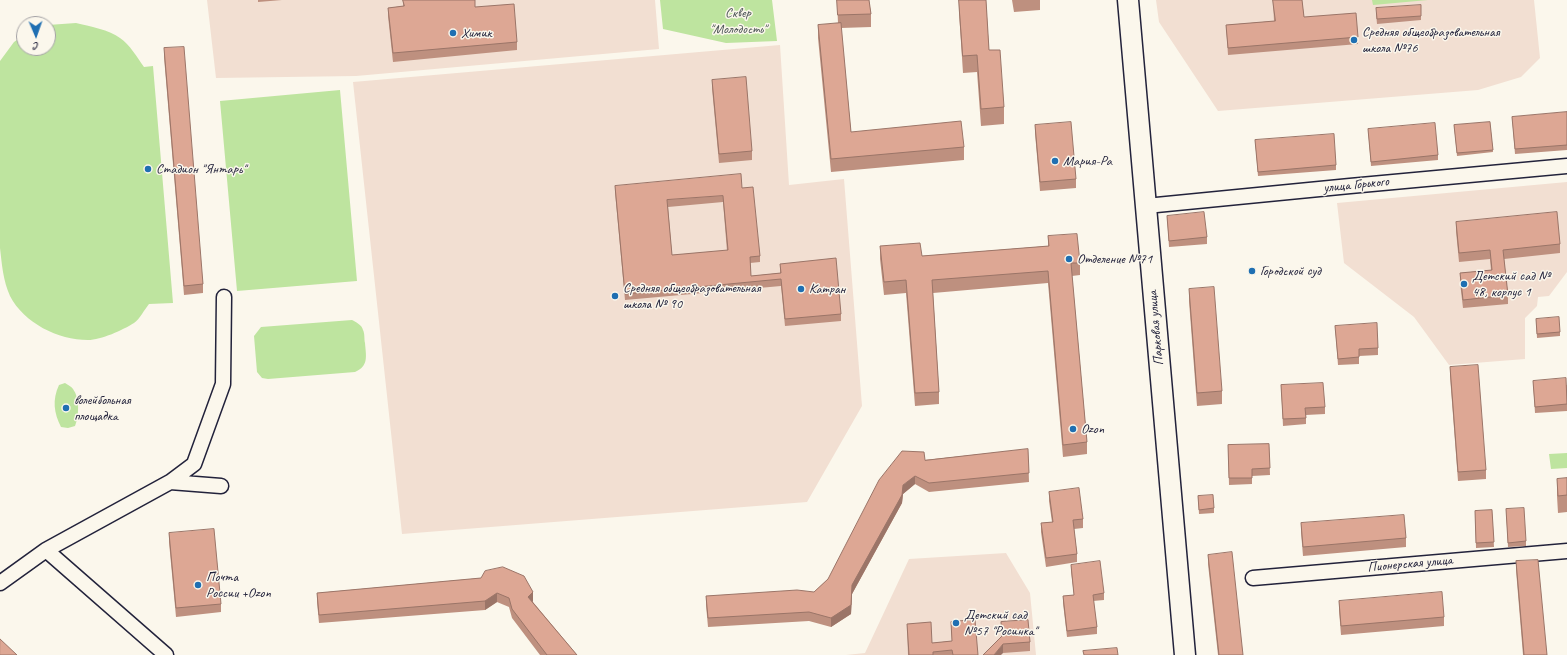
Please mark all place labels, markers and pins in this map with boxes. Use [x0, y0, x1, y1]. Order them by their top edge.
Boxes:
place label: Средняя общеобразовательная школа №76 [1362, 24, 1500, 56]
place label: Химик [461, 25, 492, 41]
marker: Химик [448, 28, 458, 38]
marker: Средняя общеобразовательная школа №76 [1349, 35, 1359, 45]
place label: Мария-Ра [1063, 153, 1112, 169]
marker: Мария-Ра [1050, 156, 1060, 166]
place label: Стадион "Янтарь" [156, 161, 246, 177]
marker: Стадион "Янтарь" [143, 164, 153, 174]
place label: Отделение №71 [1077, 251, 1152, 267]
marker: Отделение №71 [1064, 254, 1074, 264]
place label: Городской суд [1260, 263, 1321, 279]
marker: Городской суд [1247, 266, 1257, 276]
place label: Детский сад № 48, корпус 1 [1472, 268, 1550, 300]
marker: Детский сад № 48, корпус 1 [1459, 279, 1469, 289]
place label: Средняя общеобразовательная школа № 90 [623, 280, 761, 312]
place label: Катран [809, 281, 845, 297]
marker: Катран [796, 284, 806, 294]
marker: Средняя общеобразовательная школа № 90 [610, 291, 620, 301]
place label: волейбольная площадка [74, 392, 131, 424]
marker: волейбольная площадка [61, 403, 71, 413]
place label: Ozon [1081, 421, 1104, 437]
marker: Ozon [1068, 424, 1078, 434]
place label: Почта России +Ozon [206, 569, 271, 602]
marker: Почта России +Ozon [193, 580, 203, 590]
place label: Детский сад №57 "Росинка" [964, 607, 1037, 640]
marker: Детский сад №57 "Росинка" [951, 618, 961, 628]

